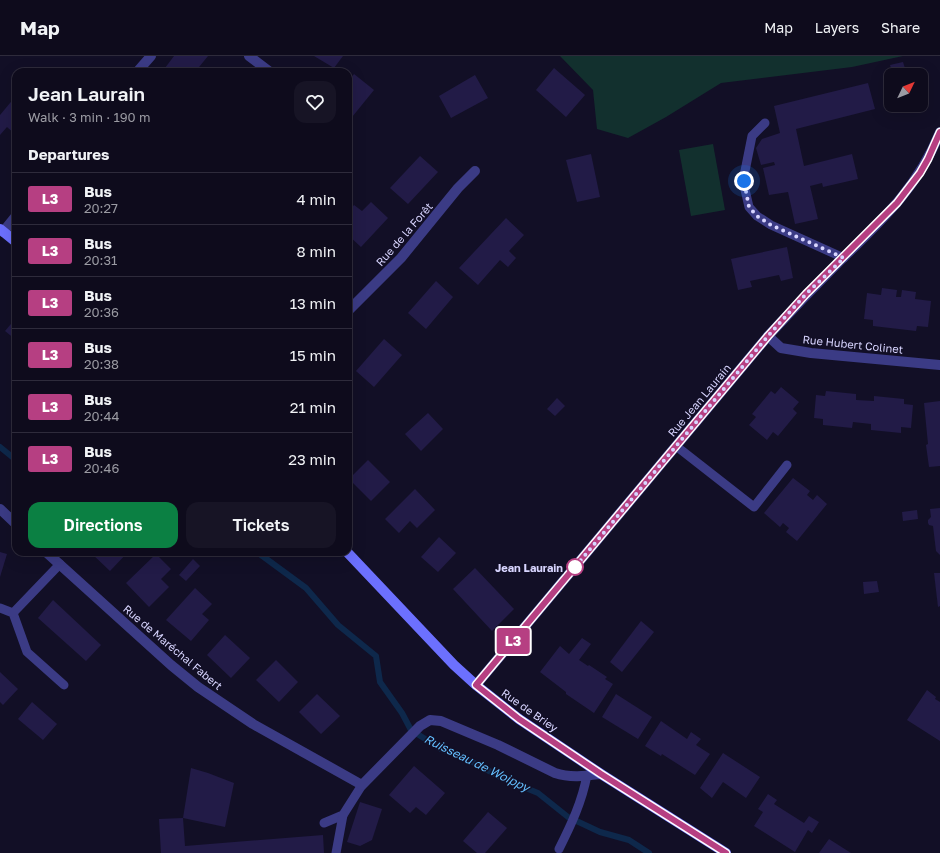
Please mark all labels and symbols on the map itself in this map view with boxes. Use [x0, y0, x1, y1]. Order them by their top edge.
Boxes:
north arrow [884, 68, 928, 112]
your location [734, 171, 754, 191]
street label: Rue de la Forêt [373, 200, 435, 268]
street label: Rue Hubert Colinet [802, 332, 904, 356]
street label: Rue Jean Laurain [665, 361, 733, 439]
marker: Jean Laurain [566, 558, 584, 576]
place label: Jean Laurain [495, 561, 563, 574]
street label: Rue de Maréchal Fabert [121, 602, 225, 692]
line badge: L3 [495, 628, 531, 654]
street label: Rue de Briey [499, 686, 561, 734]
water label: Ruisseau de Woippy [422, 731, 534, 796]

